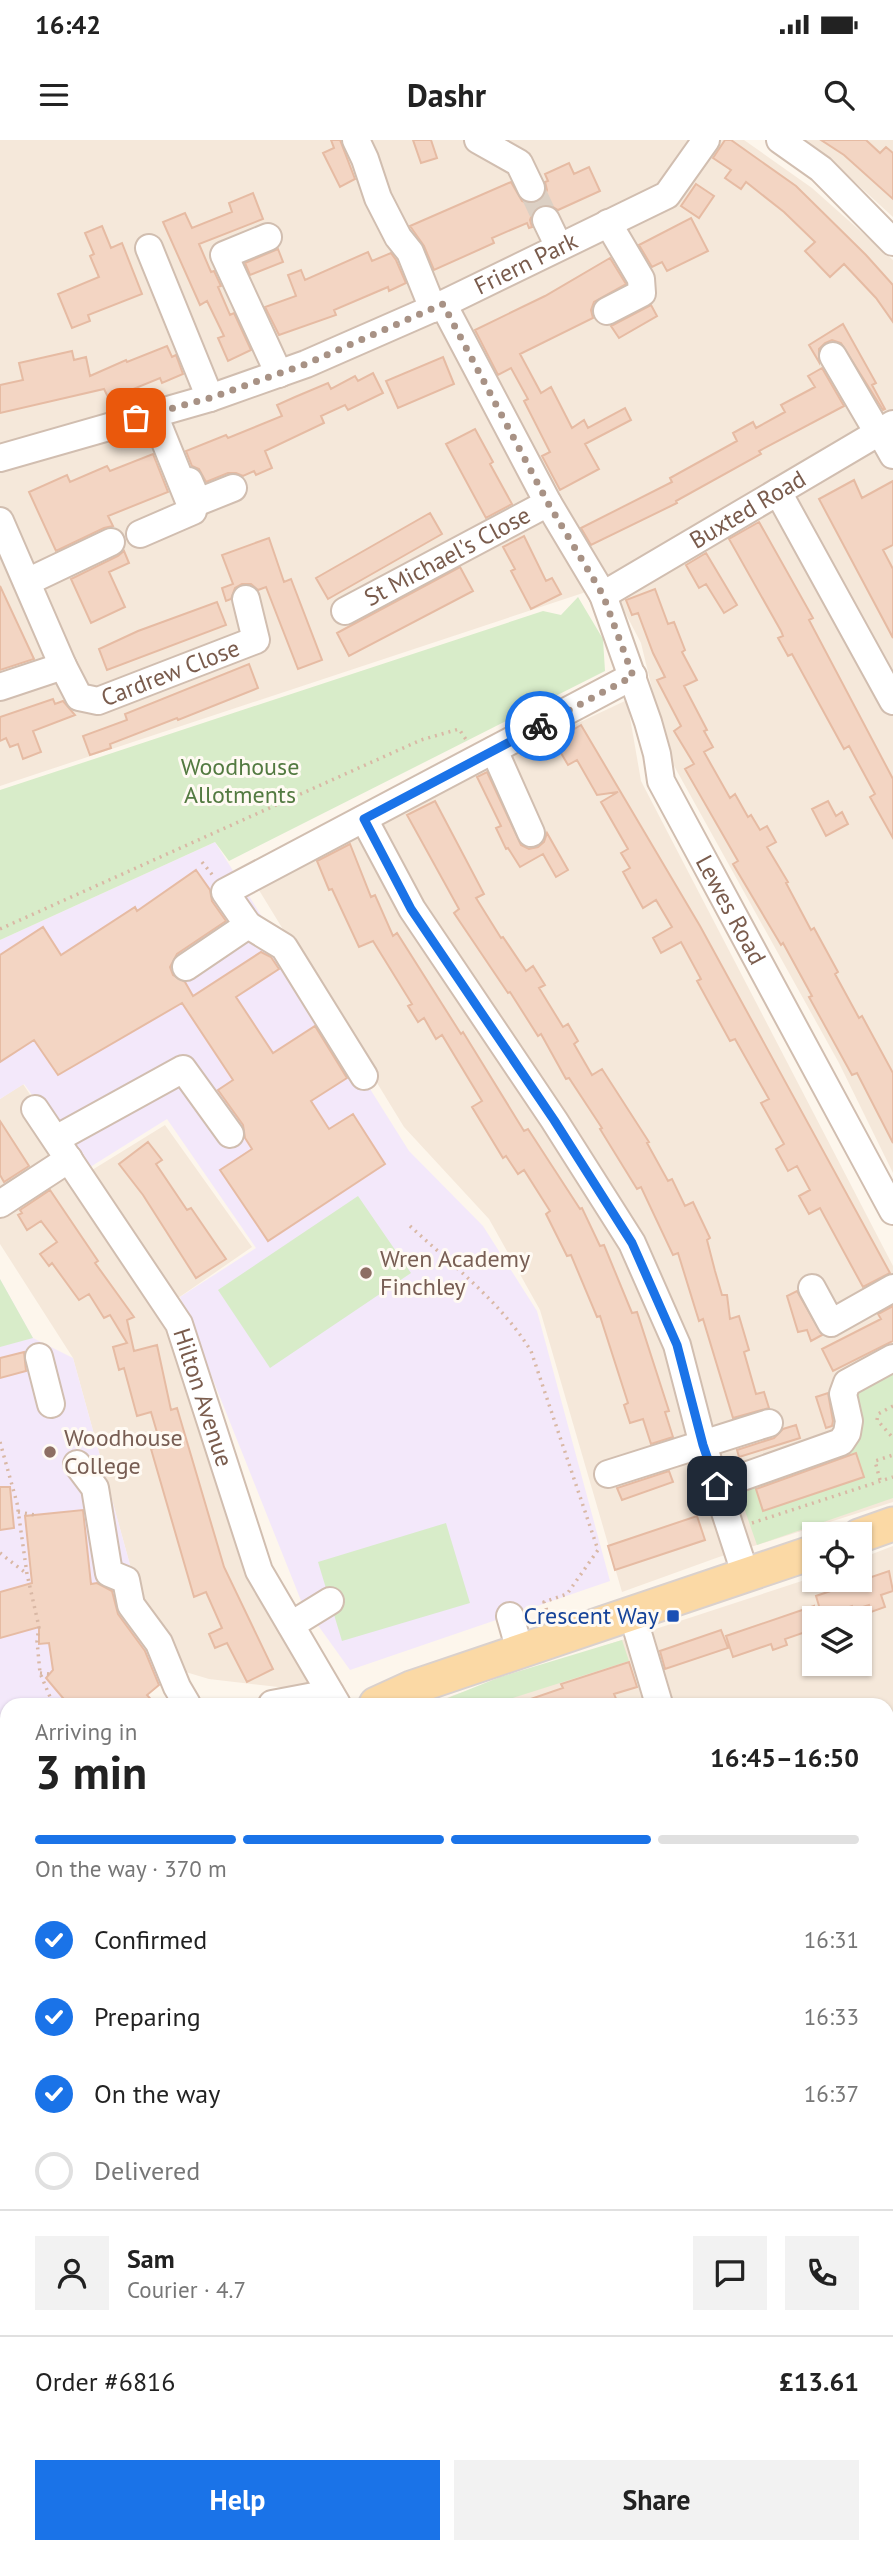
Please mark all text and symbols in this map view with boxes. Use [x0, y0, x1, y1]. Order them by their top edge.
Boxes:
text: 16:42 [35, 8, 101, 41]
text: Dashr [407, 74, 486, 116]
icon: menu [35, 76, 73, 114]
icon: search [820, 76, 858, 114]
street label: Friern Park [469, 225, 583, 301]
pin [106, 388, 166, 448]
icon: bag [117, 399, 155, 437]
street label: Buxted Road [684, 463, 811, 556]
street label: St Michael's Close [359, 499, 536, 613]
street label: Cardrew Close [97, 632, 244, 713]
courier [505, 691, 575, 761]
icon: bike [521, 707, 559, 745]
park label: Woodhouse Allotments [181, 751, 299, 810]
street label: Lewes Road [689, 850, 773, 970]
place label: Wren Academy Finchley [380, 1243, 530, 1302]
marker: Wren Academy Finchley [358, 1265, 374, 1281]
street label: Hilton Avenue [166, 1324, 240, 1471]
place label: Woodhouse College [64, 1422, 183, 1481]
marker: Woodhouse College [42, 1444, 58, 1460]
pin [687, 1456, 747, 1516]
icon: home [698, 1467, 736, 1505]
map controls [802, 1522, 872, 1676]
button: locate [802, 1522, 872, 1592]
place label: Crescent Way [524, 1600, 659, 1631]
button: layers [802, 1606, 872, 1676]
marker: Crescent Way [665, 1608, 681, 1624]
text: Arriving in [35, 1717, 137, 1746]
text: 16:45–16:50 [710, 1741, 859, 1774]
text: 3 min [35, 1742, 147, 1802]
text: On the way · 370 m [35, 1854, 227, 1883]
icon: check [35, 1921, 73, 1959]
text: Confirmed [94, 1923, 207, 1956]
text: 16:31 [804, 1925, 859, 1954]
icon: check [35, 1998, 73, 2036]
text: Preparing [94, 2000, 201, 2033]
text: 16:33 [804, 2002, 859, 2031]
icon: check [35, 2075, 73, 2113]
text: On the way [94, 2077, 220, 2110]
text: 16:37 [804, 2079, 859, 2108]
text: Delivered [94, 2154, 200, 2187]
button: person [35, 2236, 109, 2310]
button: chat [693, 2236, 767, 2310]
button: phone [785, 2236, 859, 2310]
text: Sam [127, 2242, 175, 2275]
text: Courier · 4.7 [127, 2275, 246, 2304]
text: Order #6816 [35, 2365, 175, 2398]
text: £13.61 [779, 2365, 859, 2398]
button: Help [35, 2460, 440, 2540]
button: Share [454, 2460, 859, 2540]

